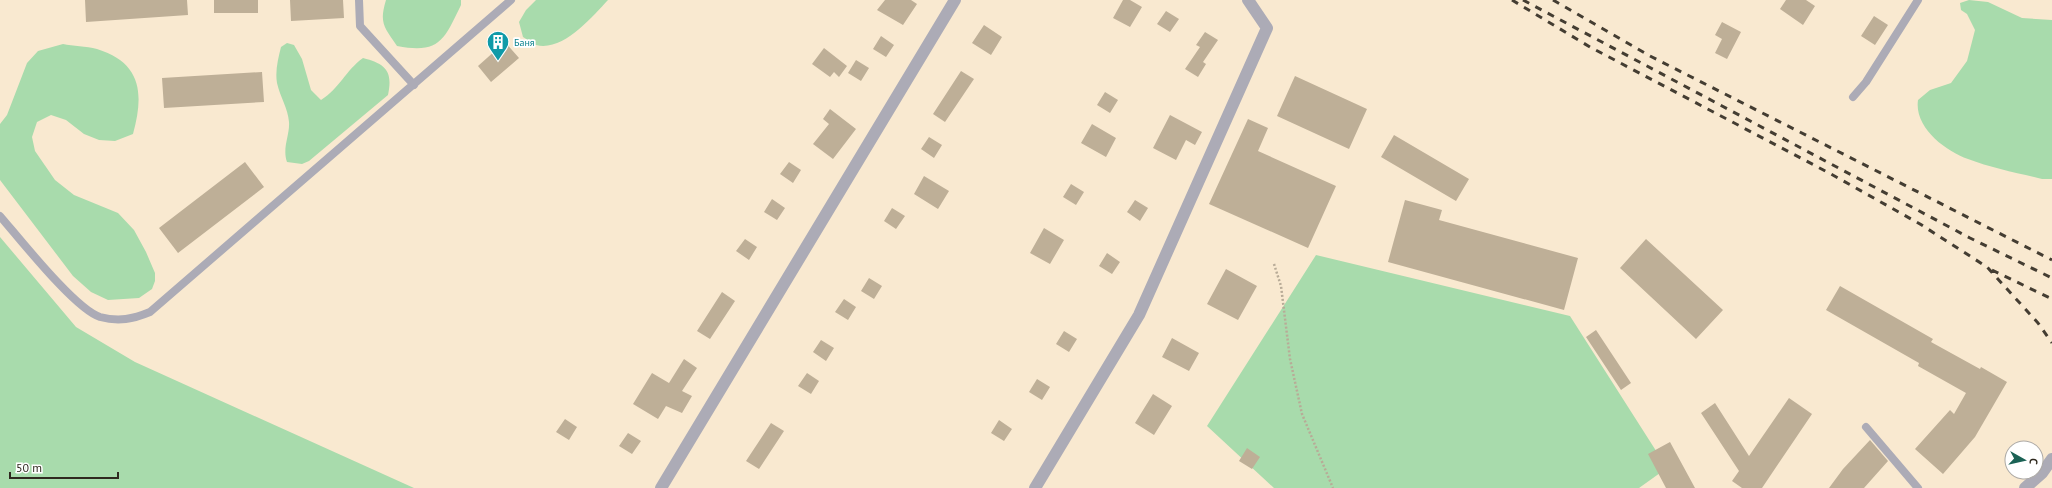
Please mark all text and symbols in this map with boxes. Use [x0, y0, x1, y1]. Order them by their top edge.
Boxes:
building icon: Баня [485, 29, 511, 62]
place label: Баня [514, 36, 535, 49]
north arrow [2004, 440, 2044, 480]
scale bar [10, 454, 118, 480]
text: С [2027, 457, 2041, 465]
text: 50 m [16, 460, 42, 475]

